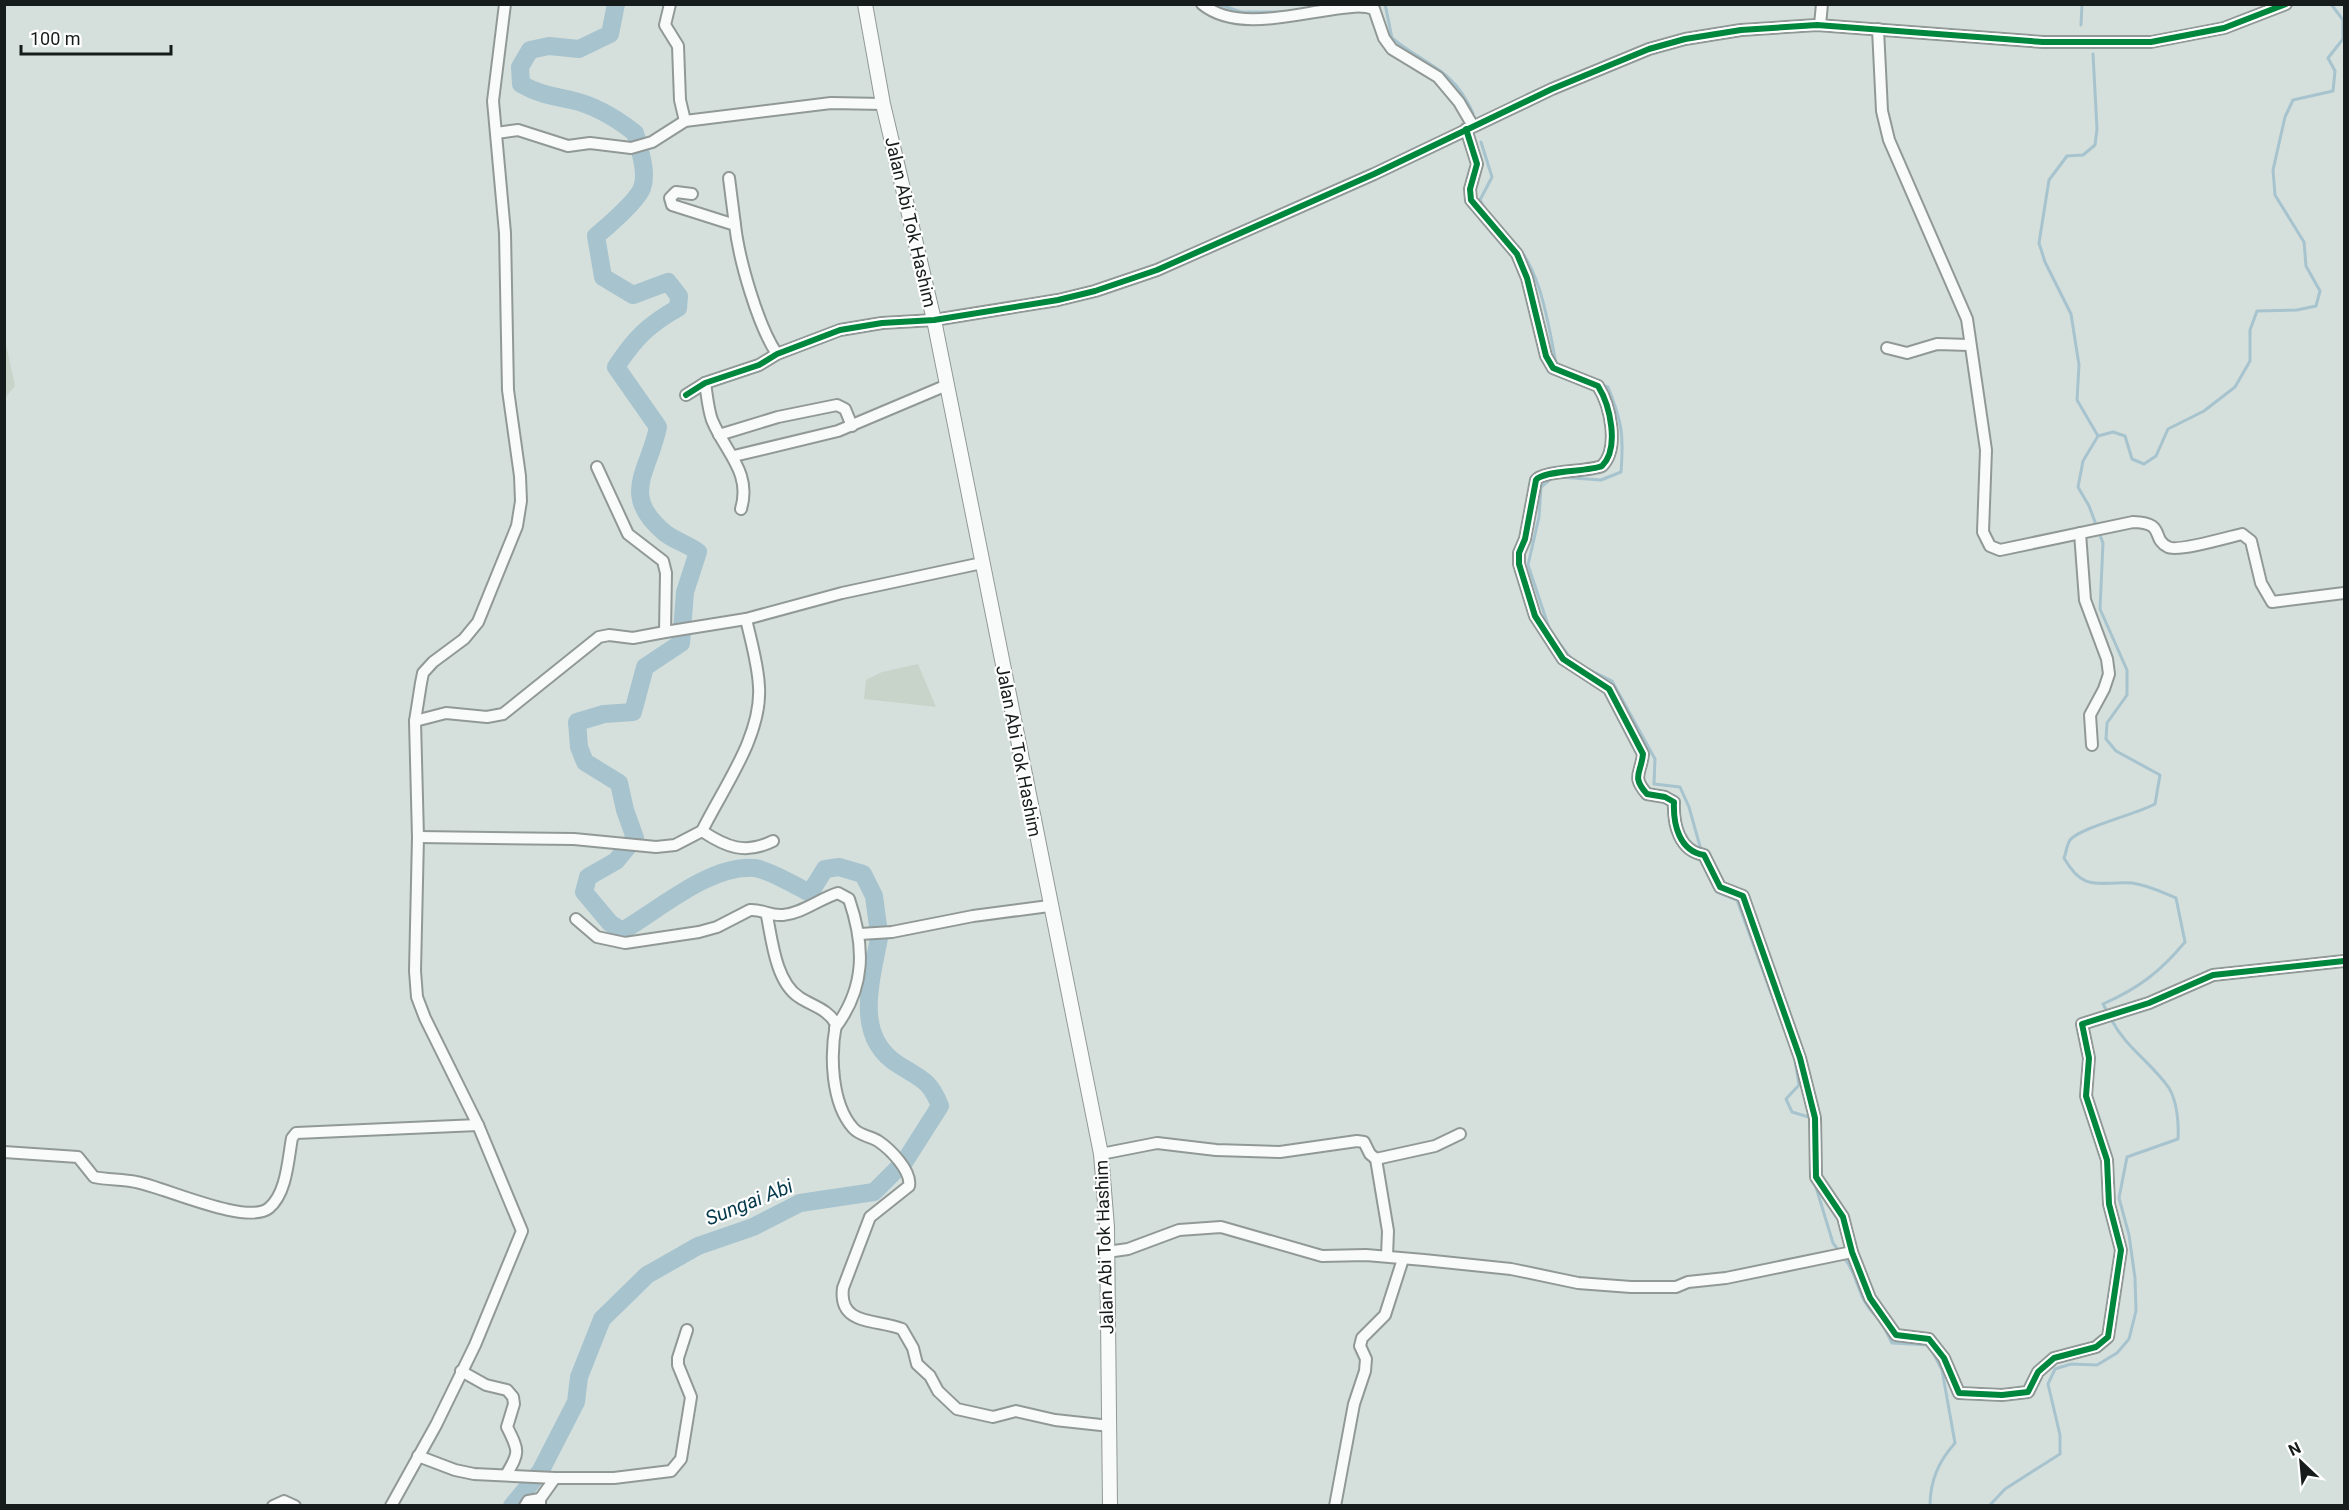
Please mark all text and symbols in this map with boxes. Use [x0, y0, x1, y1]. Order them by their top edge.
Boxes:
scale bar [21, 18, 171, 56]
text: 100 m [30, 28, 81, 49]
street label: Jalan Abi Tok Hashim [881, 135, 941, 309]
street label: Jalan Abi Tok Hashim [992, 663, 1046, 839]
street label: Jalan Abi Tok Hashim [1090, 1160, 1118, 1334]
water label: Sungai Abi [702, 1173, 797, 1230]
north arrow [2271, 1432, 2331, 1492]
text: N [2285, 1438, 2304, 1460]

